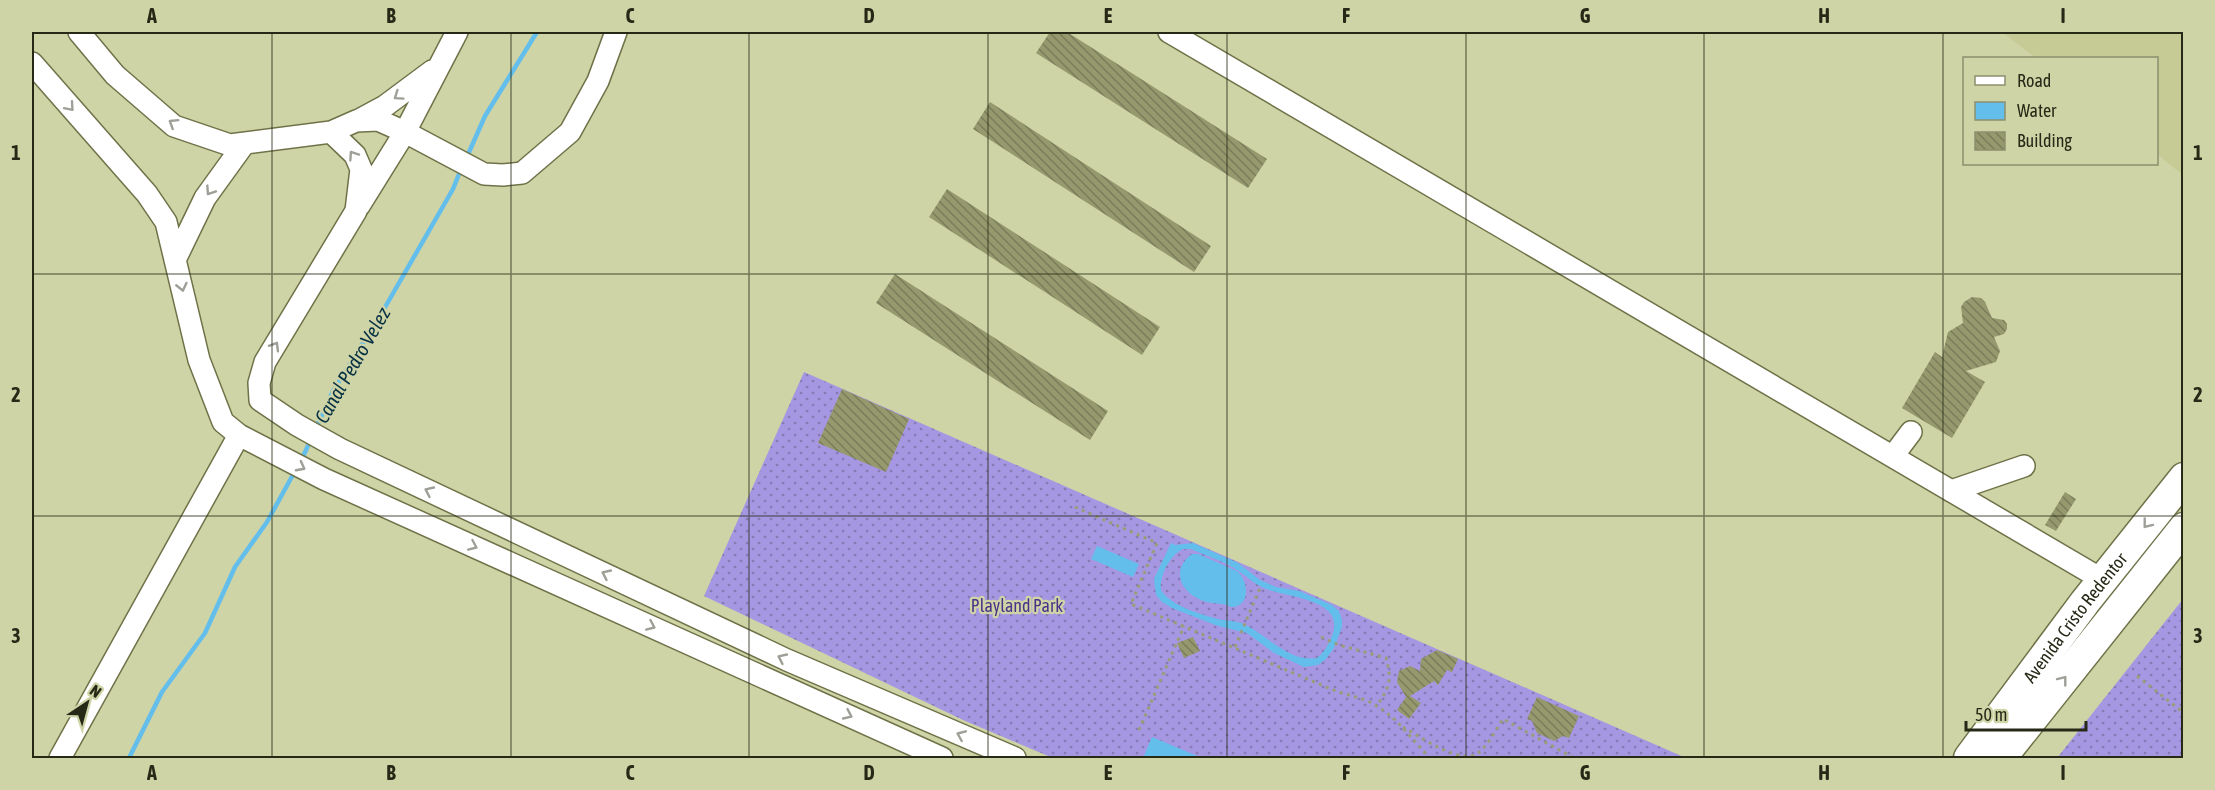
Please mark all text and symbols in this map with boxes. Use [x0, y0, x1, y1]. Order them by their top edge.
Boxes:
text: A [146, 4, 157, 27]
text: B [386, 4, 396, 27]
text: C [626, 4, 635, 27]
text: D [863, 4, 875, 27]
text: E [1104, 4, 1113, 27]
text: F [1342, 4, 1350, 27]
text: G [1580, 4, 1591, 27]
text: H [1818, 4, 1830, 27]
text: I [2060, 4, 2066, 27]
legend [1963, 57, 2158, 165]
text: Road [2017, 70, 2051, 91]
one-way arrow [394, 89, 405, 100]
one-way arrow [63, 100, 74, 111]
text: Water [2017, 100, 2057, 121]
one-way arrow [169, 119, 179, 131]
text: Building [2017, 130, 2072, 151]
text: 1 [11, 141, 21, 164]
text: 1 [2193, 141, 2203, 164]
one-way arrow [349, 150, 360, 161]
one-way arrow [205, 185, 217, 195]
one-way arrow [174, 281, 187, 291]
water label: Canal Pedro Velez [310, 302, 395, 427]
one-way arrow [268, 342, 280, 352]
text: 2 [11, 383, 21, 406]
text: 2 [2193, 383, 2203, 406]
one-way arrow [295, 460, 306, 471]
one-way arrow [425, 486, 436, 498]
one-way arrow [2144, 517, 2155, 528]
one-way arrow [467, 539, 478, 551]
street label: Avenida Cristo Redentor [2019, 548, 2131, 686]
one-way arrow [601, 570, 612, 582]
park label: Playland Park [971, 595, 1063, 616]
one-way arrow [644, 619, 655, 631]
text: 3 [11, 624, 21, 647]
text: 3 [2193, 624, 2203, 647]
one-way arrow [777, 653, 788, 665]
north arrow [57, 673, 117, 733]
one-way arrow [2055, 676, 2066, 687]
text: N [87, 681, 105, 701]
scale bar [1966, 694, 2086, 732]
text: 50 m [1975, 704, 2007, 725]
one-way arrow [841, 708, 852, 720]
one-way arrow [956, 730, 967, 742]
text: A [146, 761, 157, 784]
text: B [386, 761, 396, 784]
text: C [626, 761, 635, 784]
text: D [863, 761, 875, 784]
text: E [1104, 761, 1113, 784]
text: F [1342, 761, 1350, 784]
text: G [1580, 761, 1591, 784]
text: H [1818, 761, 1830, 784]
text: I [2060, 761, 2066, 784]

